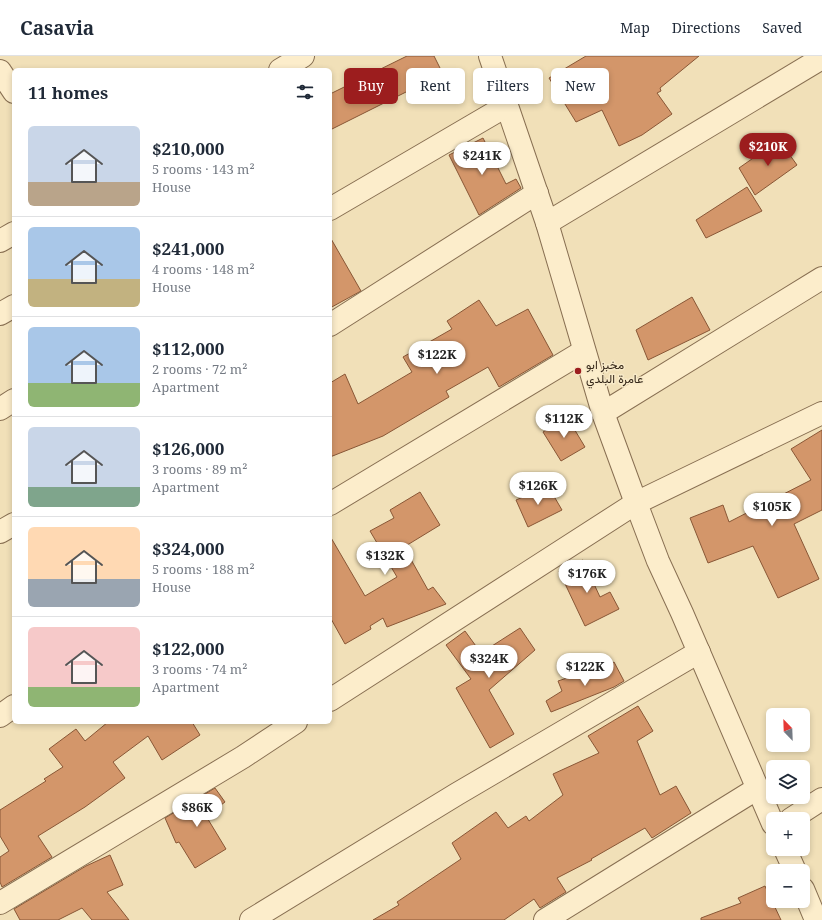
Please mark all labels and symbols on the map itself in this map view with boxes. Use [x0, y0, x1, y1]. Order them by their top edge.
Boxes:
pin: $210K [740, 133, 796, 167]
pin: $241K [454, 142, 510, 176]
pin: $122K [409, 341, 465, 375]
place label: مخبز ابو عامرة البلدي [586, 356, 643, 389]
marker: مخبز ابو عامرة البلدي [573, 366, 583, 376]
pin: $112K [536, 405, 592, 439]
pin: $126K [510, 472, 566, 506]
pin: $105K [744, 493, 800, 527]
pin: $132K [357, 542, 413, 576]
pin: $176K [559, 560, 615, 594]
pin: $324K [461, 645, 517, 679]
pin: $122K [557, 653, 613, 687]
north arrow [766, 708, 810, 752]
pin: $86K [173, 794, 221, 828]

